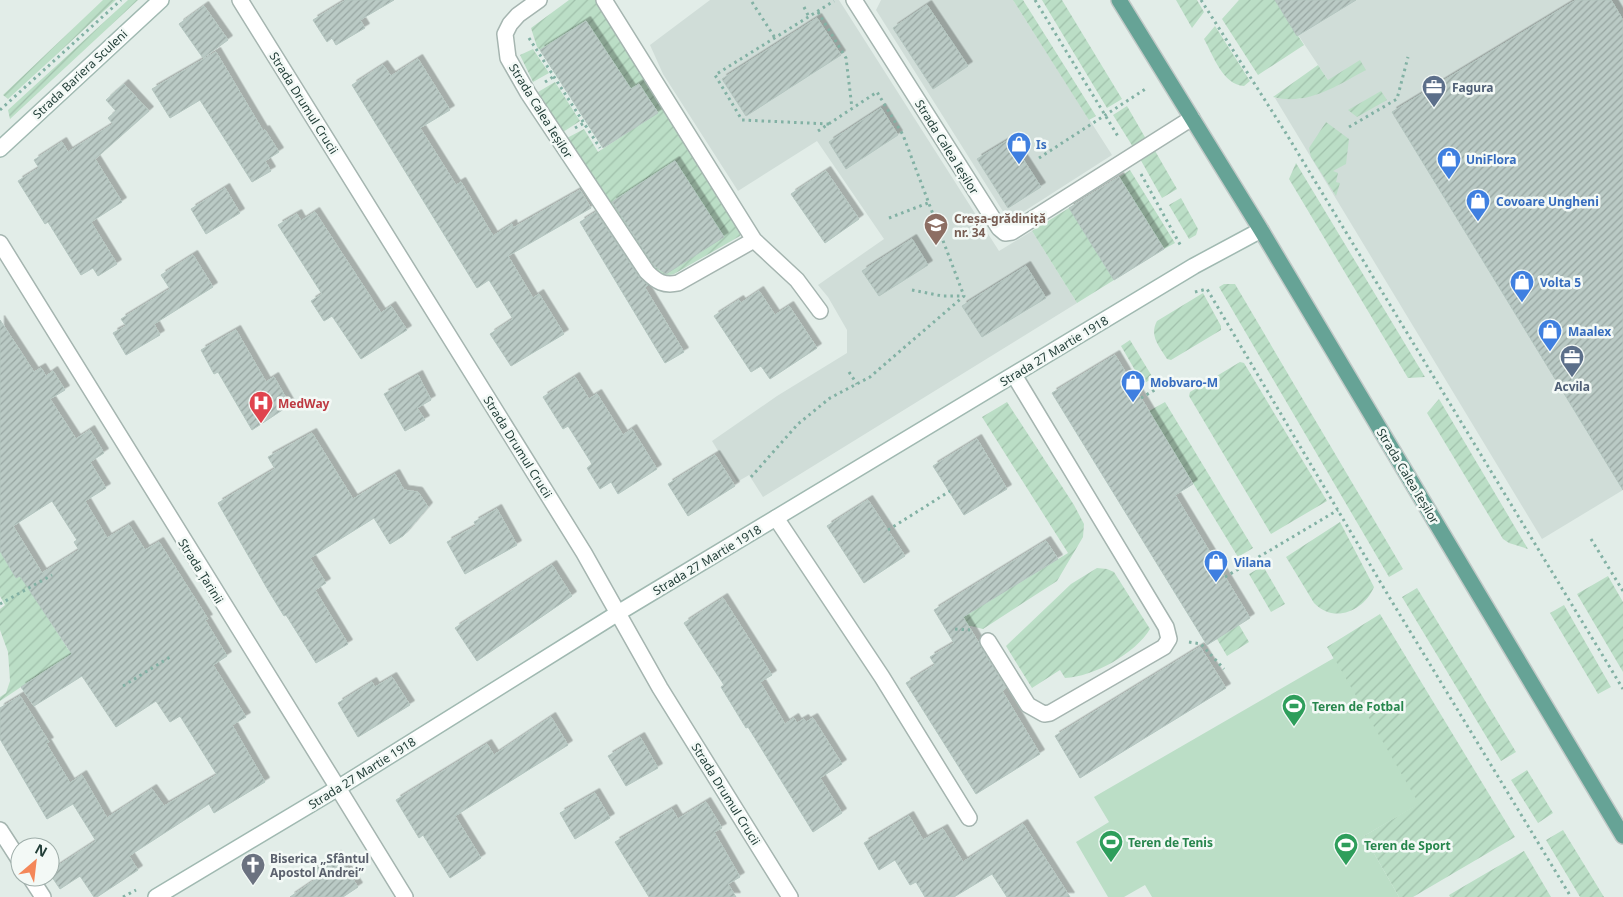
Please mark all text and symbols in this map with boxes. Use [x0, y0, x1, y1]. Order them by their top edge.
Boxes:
street label: Strada Bariera Sculeni [29, 26, 131, 122]
street label: Strada Drumul Crucii [266, 49, 342, 157]
street label: Strada Calea Ieșilor [505, 60, 577, 162]
office icon: Fagura [1421, 74, 1447, 108]
place label: Fagura [1452, 79, 1493, 96]
street label: Strada Calea Ieșilor [911, 96, 983, 198]
shop icon: Is [1006, 131, 1032, 165]
place label: Is [1036, 136, 1047, 153]
shop icon: UniFlora [1436, 146, 1462, 180]
place label: UniFlora [1466, 151, 1516, 168]
shop icon: Covoare Ungheni [1465, 188, 1491, 222]
place label: Covoare Ungheni [1496, 193, 1599, 210]
place label: Creșa-grădiniță nr. 34 [954, 210, 1046, 241]
school or university icon: Creșa-grădiniță nr. 34 [923, 212, 949, 246]
shop icon: Volta 5 [1509, 269, 1535, 303]
place label: Volta 5 [1540, 274, 1581, 291]
street label: Strada 27 Martie 1918 [997, 312, 1112, 390]
shop icon: Maalex [1537, 318, 1563, 352]
place label: Maalex [1568, 323, 1611, 340]
office icon: Acvila [1559, 344, 1585, 378]
shop icon: Mobvaro-M [1120, 369, 1146, 403]
place label: Mobvaro-M [1150, 374, 1218, 391]
place label: Acvila [1554, 378, 1590, 395]
hospital icon: MedWay [248, 390, 274, 424]
street label: Strada Drumul Crucii [480, 393, 556, 501]
place label: MedWay [278, 395, 330, 412]
street label: Strada Calea Ieșilor [1373, 425, 1443, 527]
street label: Strada 27 Martie 1918 [650, 521, 765, 599]
street label: Strada Țarinii [174, 535, 228, 607]
shop icon: Vilana [1203, 549, 1229, 583]
place label: Vilana [1234, 554, 1271, 571]
sports icon: Teren de Fotbal [1281, 693, 1307, 727]
place label: Teren de Fotbal [1312, 698, 1404, 715]
street label: Strada 27 Martie 1918 [305, 733, 419, 813]
street label: Strada Drumul Crucii [688, 740, 764, 848]
sports icon: Teren de Tenis [1098, 829, 1124, 863]
sports icon: Teren de Sport [1333, 832, 1359, 866]
place label: Teren de Tenis [1128, 834, 1213, 851]
north arrow [10, 837, 60, 887]
place label: Teren de Sport [1364, 837, 1451, 854]
text: N [32, 839, 51, 861]
place label: Biserica „Sfântul Apostol Andrei” [270, 850, 369, 881]
church icon: Biserica „Sfântul Apostol Andrei” [240, 852, 266, 886]

